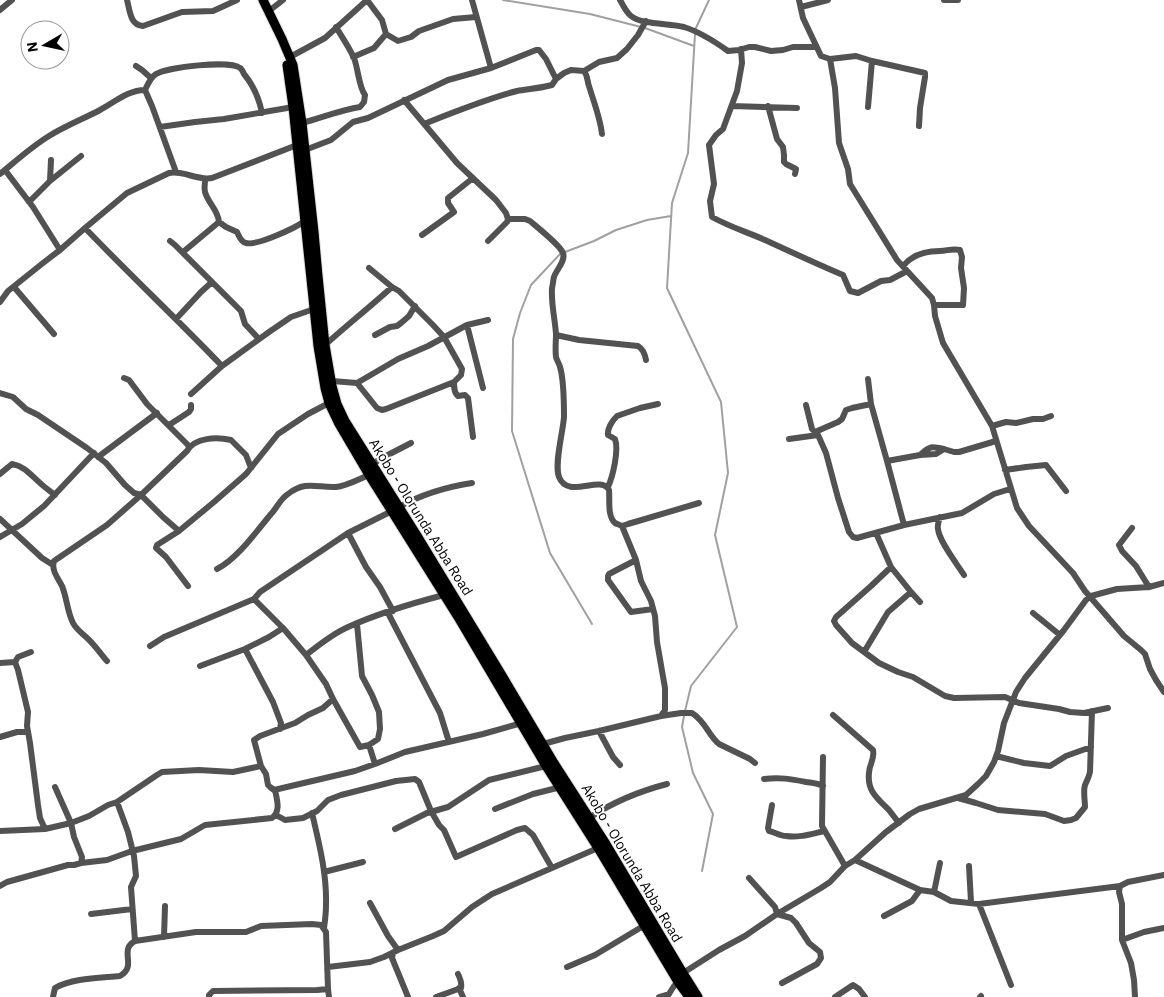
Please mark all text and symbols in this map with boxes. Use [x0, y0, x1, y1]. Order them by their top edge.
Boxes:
north arrow [20, 20, 70, 70]
text: N [22, 41, 42, 53]
street label: Akobo - Olorunda Abba Road [365, 435, 477, 599]
street label: Akobo - Olorunda Abba Road [577, 780, 687, 946]

